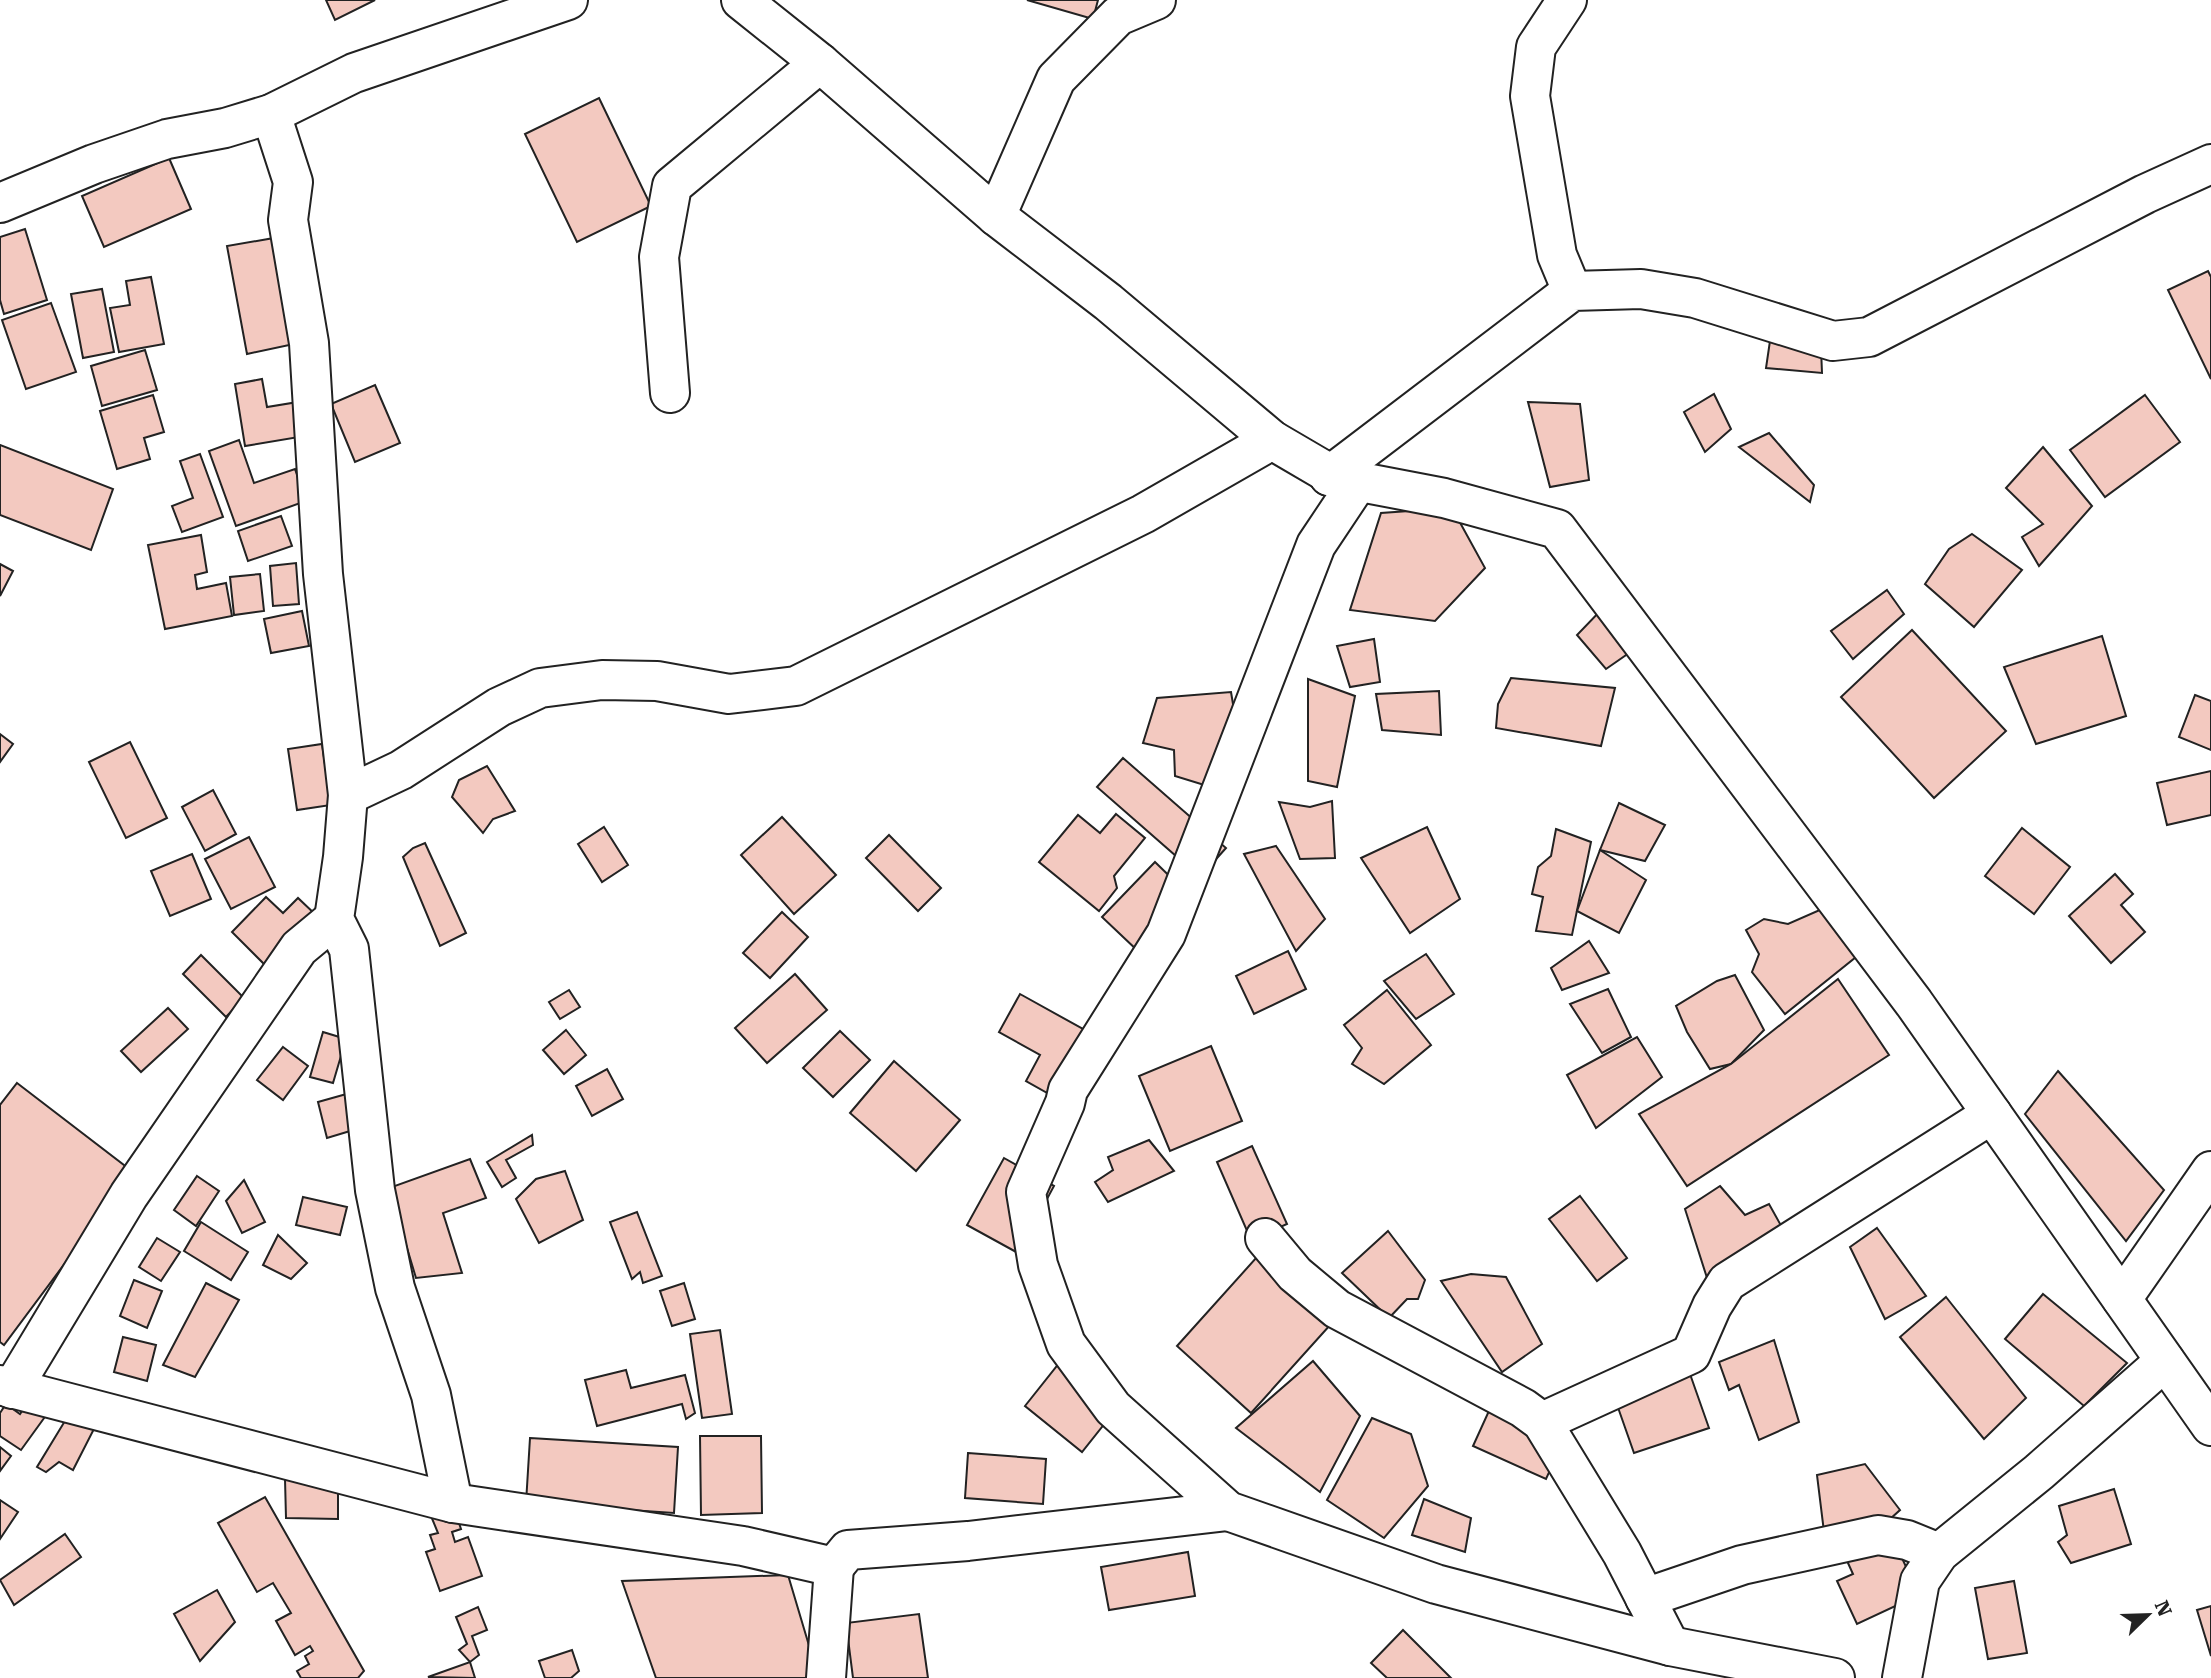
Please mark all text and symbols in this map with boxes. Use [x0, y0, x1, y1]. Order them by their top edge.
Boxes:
north arrow [2113, 1580, 2183, 1650]
text: N [2150, 1597, 2177, 1620]

